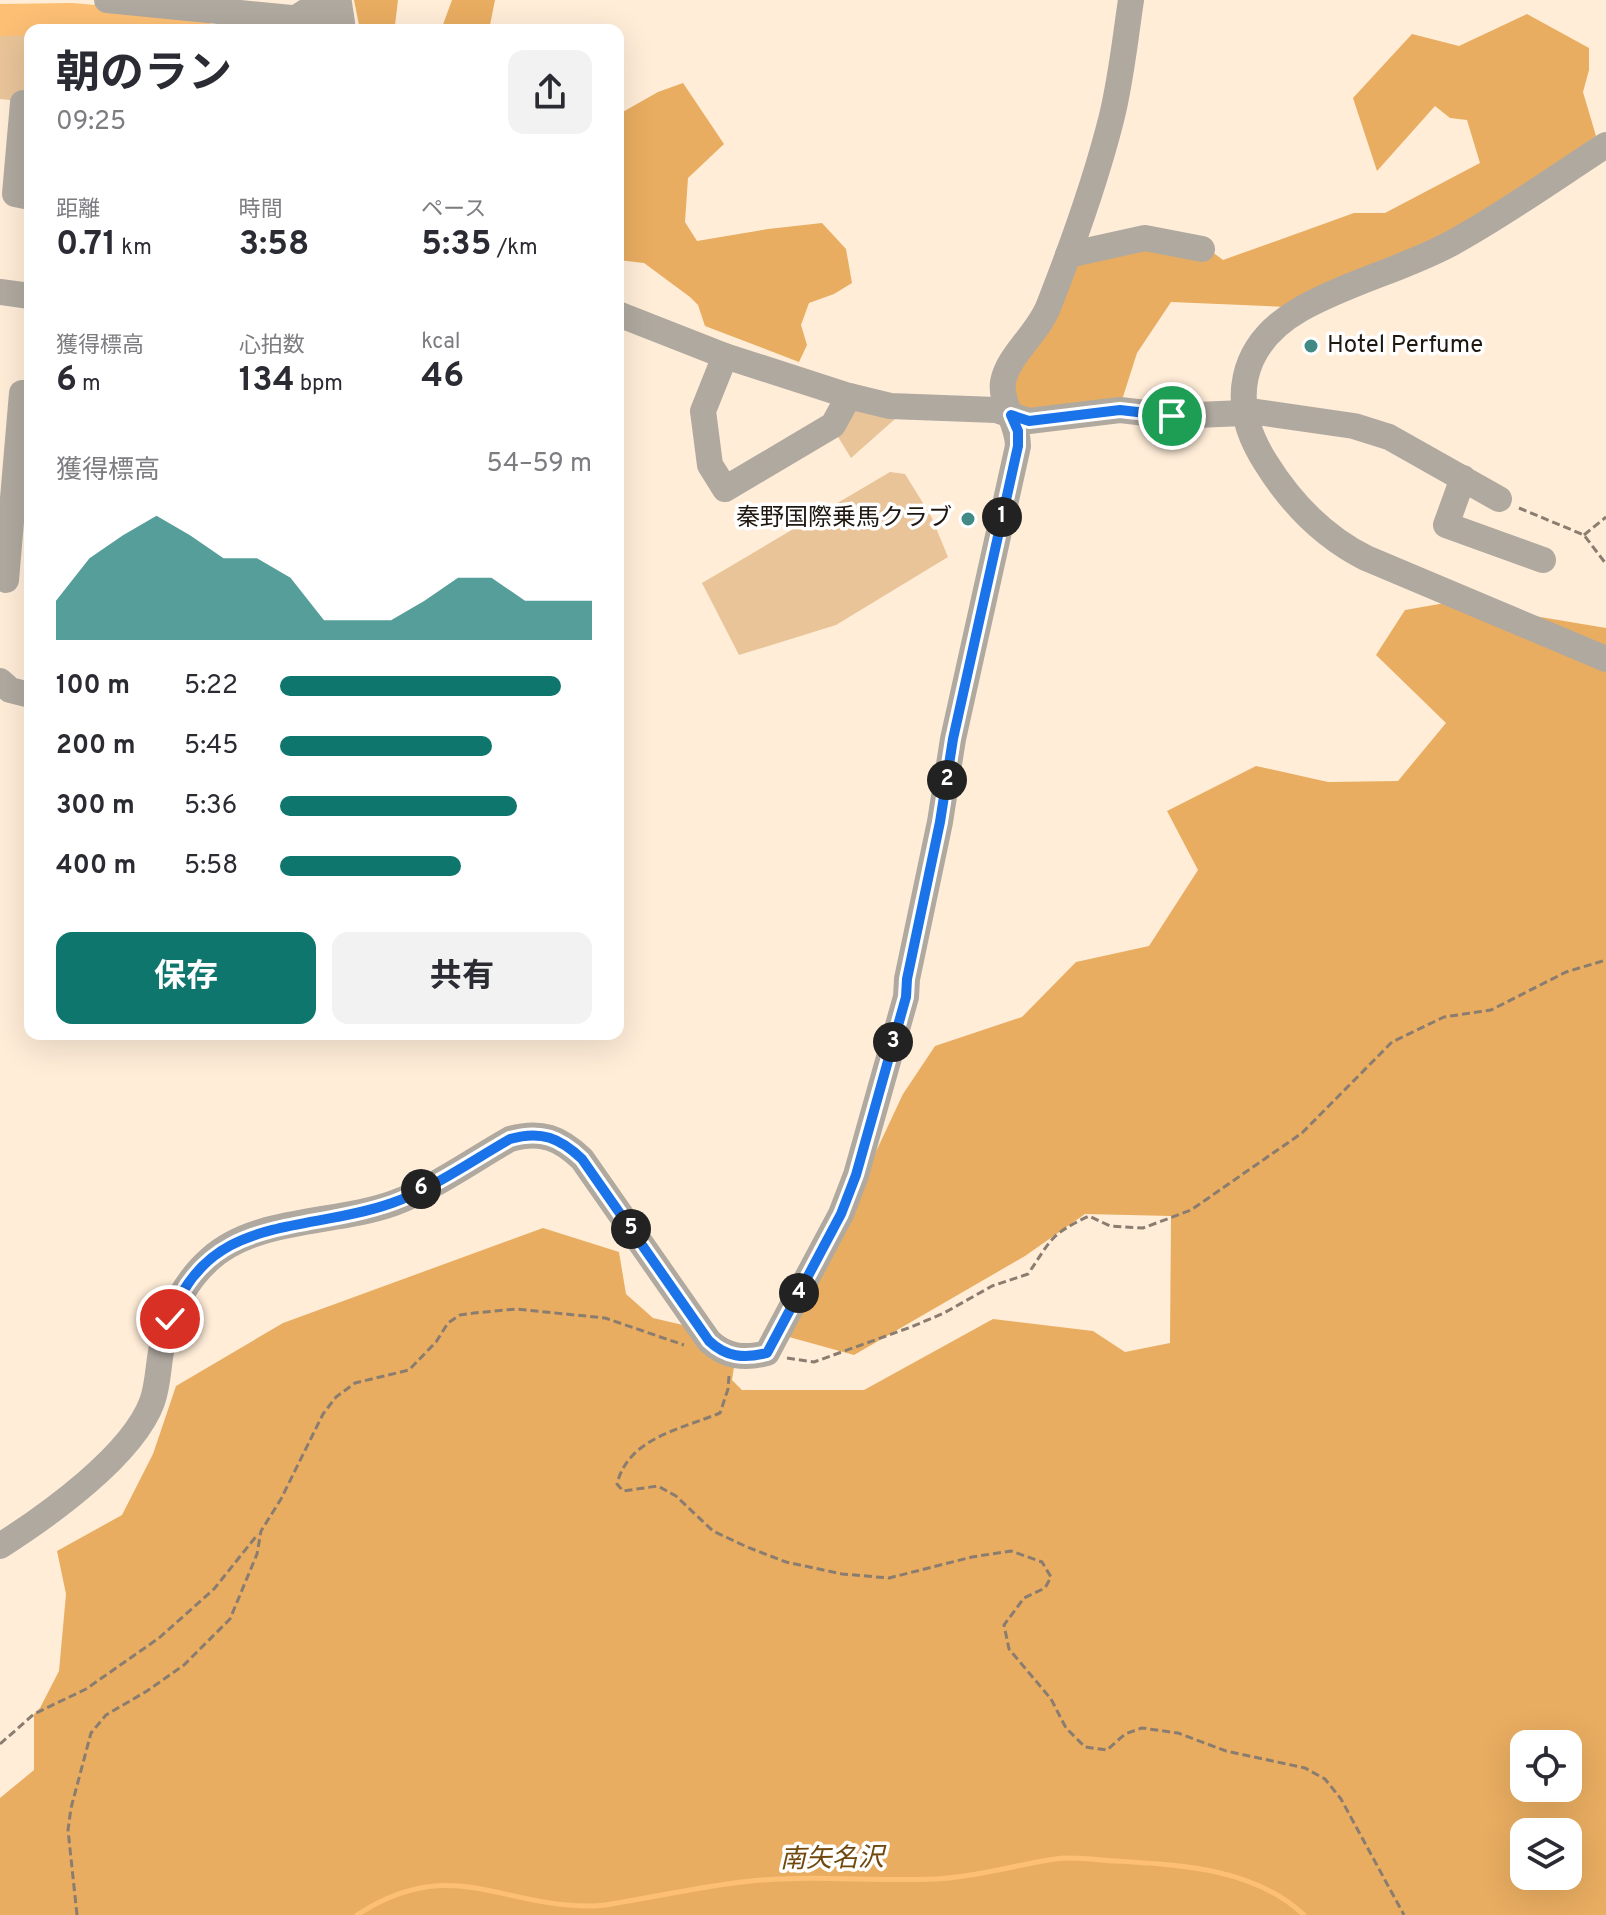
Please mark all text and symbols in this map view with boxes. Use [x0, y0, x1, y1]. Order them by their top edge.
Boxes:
text: 朝のラン [56, 48, 232, 104]
button: share [508, 50, 592, 134]
text: 09:25 [56, 106, 126, 139]
text: 距離 [56, 197, 100, 224]
text: 時間 [239, 197, 283, 224]
text: ペース [421, 197, 486, 224]
text: 0.71 [56, 224, 116, 267]
text: 3:58 [239, 224, 309, 267]
text: 5:35 [421, 224, 492, 267]
text: km [116, 235, 152, 262]
text: /km [492, 235, 538, 262]
text: kcal [421, 329, 460, 356]
place label: Hotel Perfume [1327, 331, 1483, 361]
text: 獲得標高 [56, 333, 144, 360]
text: 心拍数 [239, 333, 305, 360]
marker: Hotel Perfume [1302, 337, 1320, 355]
text: 46 [421, 356, 464, 399]
text: 6 [56, 360, 77, 403]
text: 134 [239, 360, 294, 403]
text: m [77, 371, 101, 398]
text: bpm [294, 371, 343, 398]
pin [1138, 382, 1206, 450]
icon: arrive [1150, 394, 1194, 438]
text: 54–59 m [486, 448, 592, 481]
text: 獲得標高 [56, 455, 160, 488]
pin: 1 [982, 497, 1022, 537]
text: 1 [998, 503, 1006, 530]
place label: 秦野国際乗馬クラブ [736, 504, 952, 534]
marker: 秦野国際乗馬クラブ [959, 510, 977, 528]
text: 100 m [56, 670, 130, 703]
text: 5:22 [184, 670, 238, 703]
text: 200 m [56, 730, 135, 763]
text: 5:45 [184, 730, 238, 763]
pin: 2 [927, 760, 967, 800]
text: 2 [940, 766, 954, 793]
text: 300 m [56, 790, 135, 823]
text: 5:36 [184, 790, 237, 823]
text: 400 m [56, 850, 136, 883]
text: 5:58 [184, 850, 238, 883]
button: 保存 [56, 932, 316, 1024]
button: 共有 [332, 932, 592, 1024]
pin: 3 [873, 1022, 913, 1062]
text: 3 [886, 1028, 900, 1055]
pin: 6 [401, 1169, 441, 1209]
text: 6 [414, 1175, 428, 1202]
pin: 5 [611, 1209, 651, 1249]
text: 5 [624, 1215, 638, 1242]
pin: 4 [779, 1273, 819, 1313]
text: 4 [792, 1279, 806, 1306]
pin [136, 1285, 204, 1353]
icon: check [148, 1297, 192, 1341]
map controls [1510, 1730, 1582, 1890]
button: locate [1510, 1730, 1582, 1802]
button: layers [1510, 1818, 1582, 1890]
water label: 南矢名沢 [780, 1843, 887, 1877]

